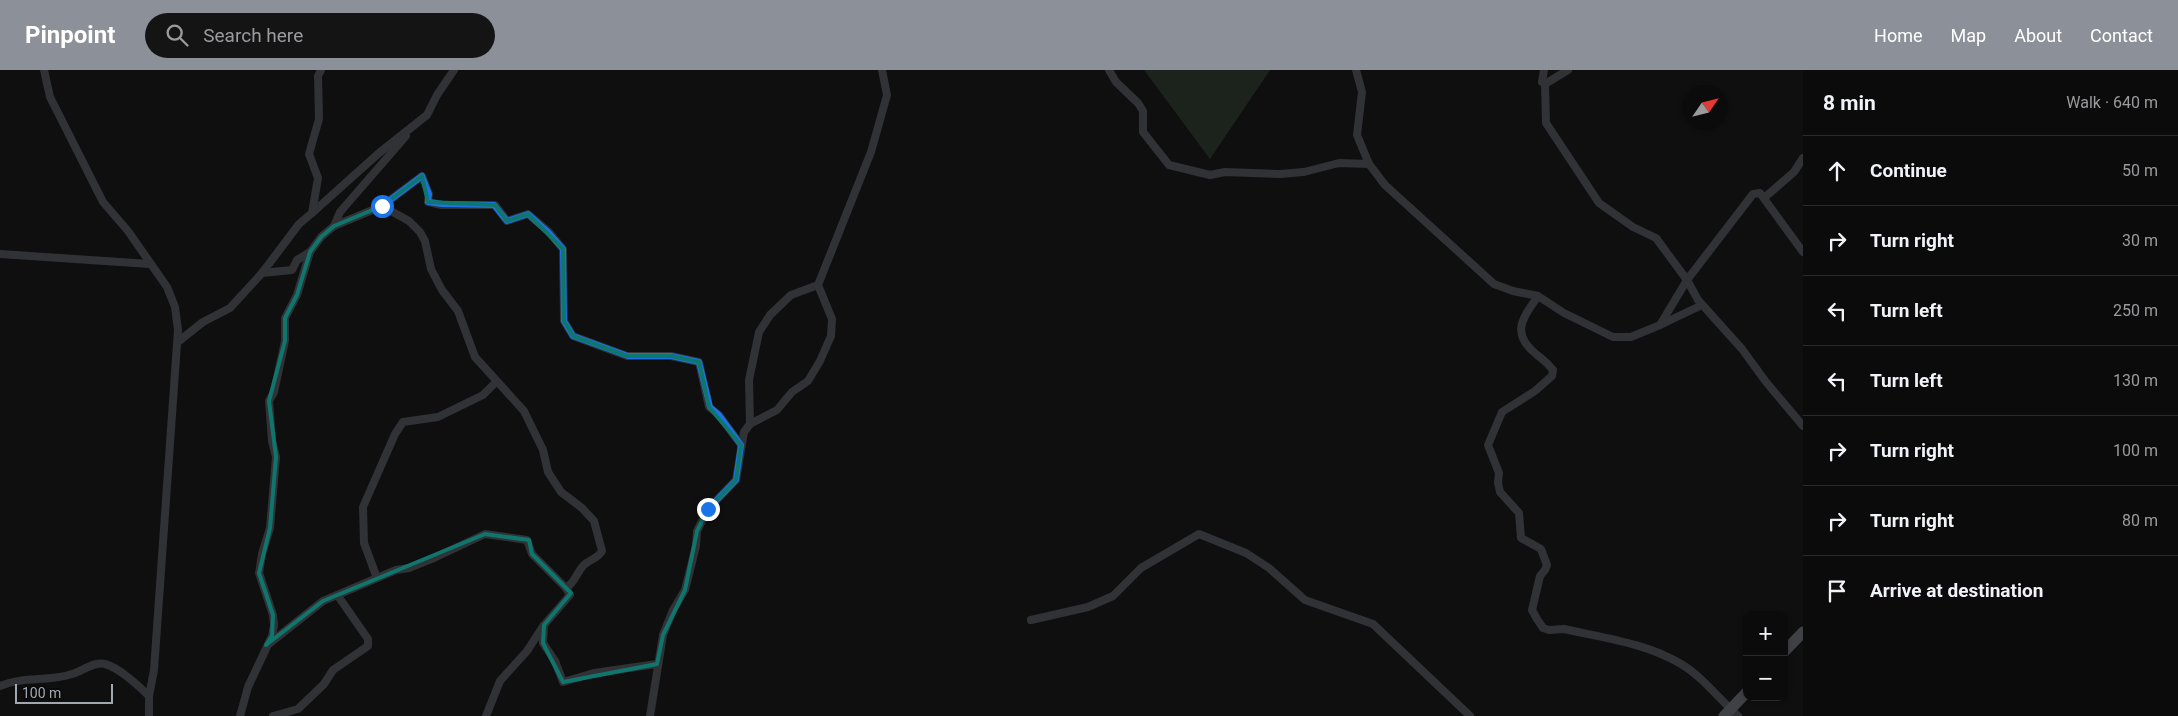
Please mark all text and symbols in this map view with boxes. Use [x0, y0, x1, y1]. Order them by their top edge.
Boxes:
search box [145, 13, 495, 58]
text: Pinpoint [25, 21, 115, 49]
icon: search [163, 21, 191, 49]
text: Search here [203, 24, 303, 47]
text: Home [1874, 25, 1923, 46]
text: Map [1951, 25, 1986, 46]
text: About [2014, 25, 2062, 46]
text: Contact [2090, 25, 2153, 46]
north arrow [1683, 85, 1728, 130]
text: 8 min [1823, 91, 1876, 115]
text: Walk · 640 m [2066, 93, 2158, 112]
icon: ahead [1823, 157, 1851, 185]
text: Continue [1870, 159, 1947, 182]
text: 50 m [2122, 161, 2158, 180]
route start [371, 195, 394, 218]
icon: right [1823, 227, 1851, 255]
text: Turn right [1870, 229, 1954, 252]
text: 30 m [2122, 231, 2158, 250]
icon: left [1823, 297, 1851, 325]
text: Turn left [1870, 299, 1943, 322]
text: 250 m [2113, 301, 2158, 320]
icon: left [1823, 367, 1851, 395]
text: Turn left [1870, 369, 1943, 392]
text: 130 m [2113, 371, 2158, 390]
icon: right [1823, 437, 1851, 465]
text: Turn right [1870, 439, 1954, 462]
text: 100 m [2113, 441, 2158, 460]
route end [697, 498, 720, 521]
icon: right [1823, 507, 1851, 535]
text: Turn right [1870, 509, 1954, 532]
text: 80 m [2122, 511, 2158, 530]
icon: arrive [1823, 577, 1851, 605]
text: Arrive at destination [1870, 579, 2043, 602]
map controls [1743, 611, 1788, 701]
button: + [1743, 611, 1788, 656]
button: − [1743, 656, 1788, 701]
scale bar [15, 681, 112, 704]
text: 100 m [22, 685, 61, 701]

